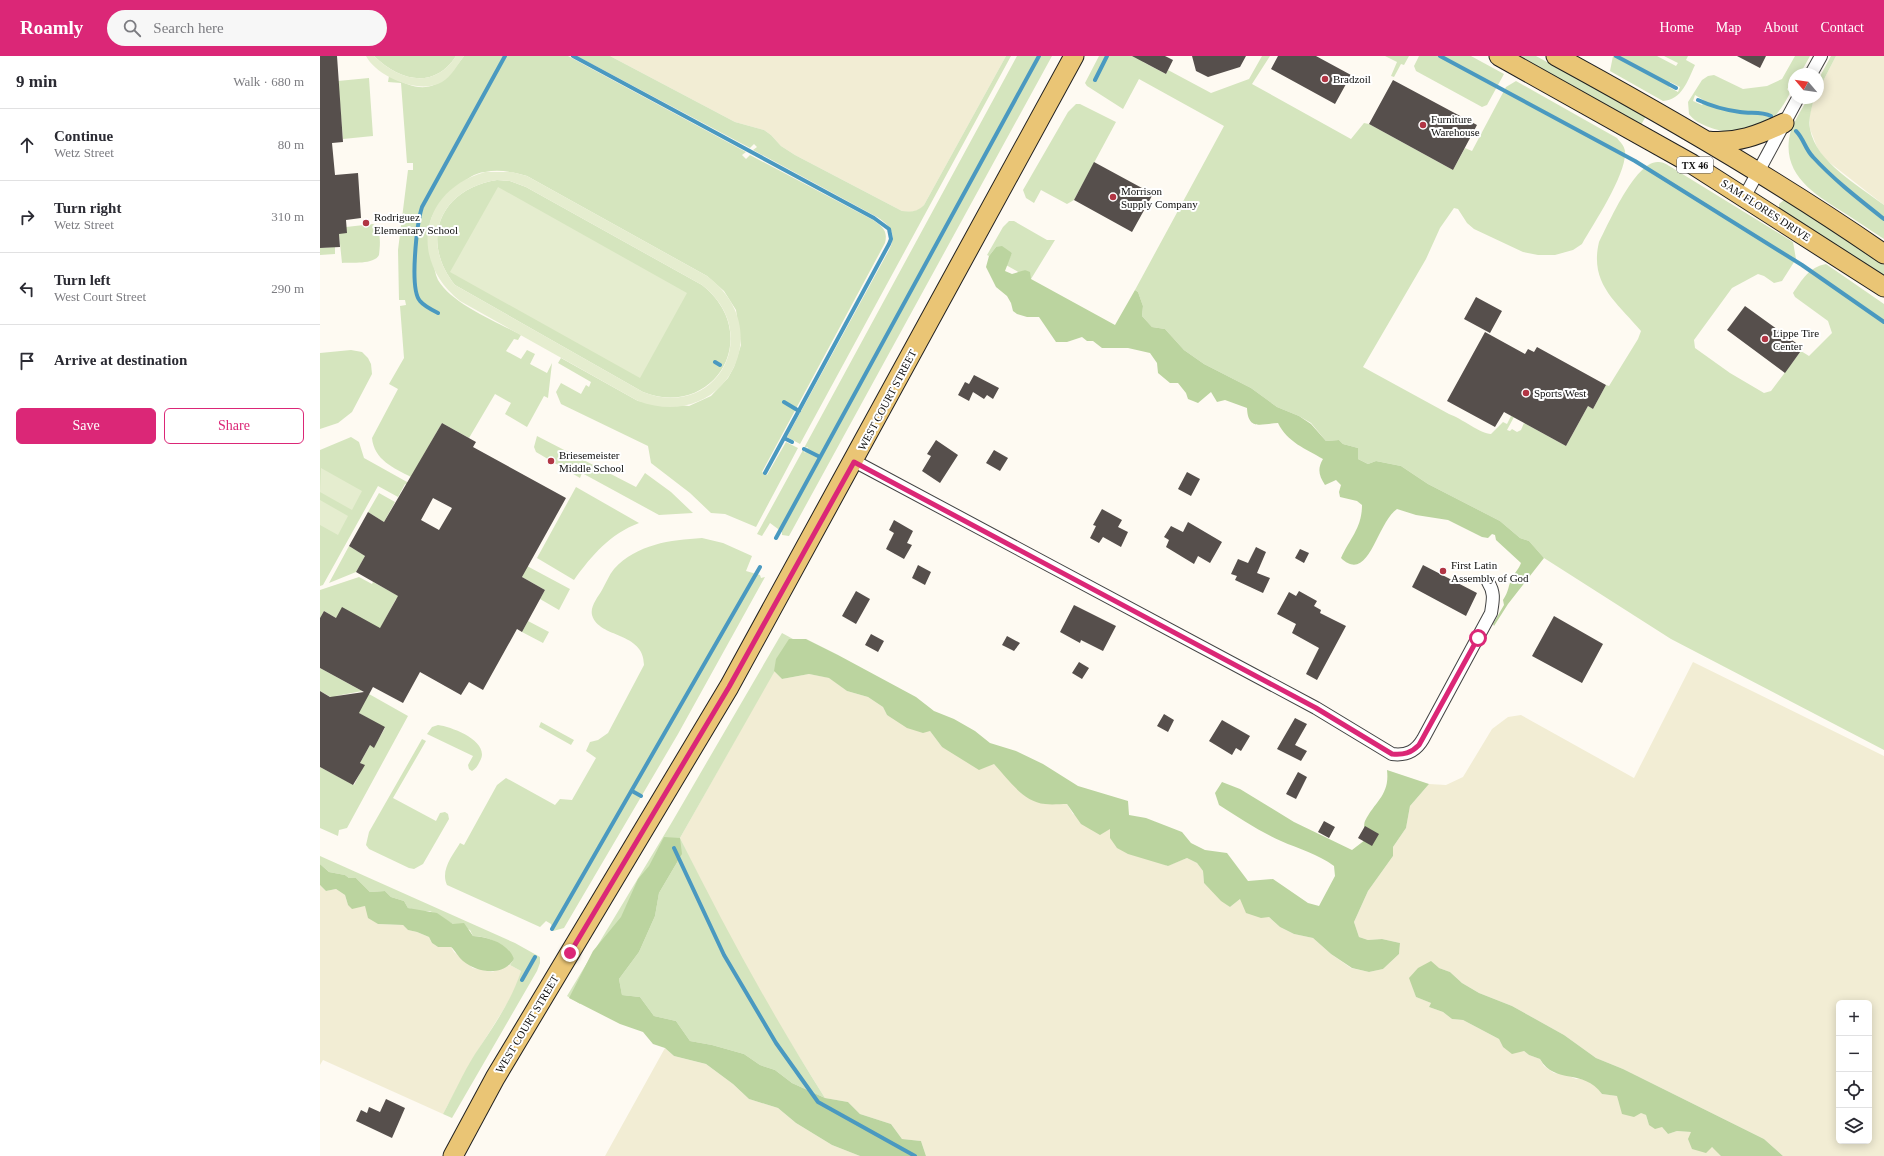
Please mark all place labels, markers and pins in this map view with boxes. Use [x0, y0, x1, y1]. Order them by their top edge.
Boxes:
place label: Bradzoil [1333, 73, 1371, 85]
marker: Bradzoil [1320, 74, 1330, 84]
place label: Furniture Warehouse [1431, 113, 1480, 138]
marker: Furniture Warehouse [1418, 120, 1428, 130]
place label: Morrison Supply Company [1121, 185, 1198, 210]
marker: Morrison Supply Company [1108, 192, 1118, 202]
place label: Rodriguez Elementary School [374, 211, 458, 236]
marker: Rodriguez Elementary School [361, 218, 371, 228]
place label: Lippe Tire Center [1773, 327, 1819, 352]
marker: Lippe Tire Center [1760, 334, 1770, 344]
place label: Sports West [1534, 387, 1586, 399]
marker: Sports West [1521, 388, 1531, 398]
place label: Briesemeister Middle School [559, 449, 624, 474]
marker: Briesemeister Middle School [546, 456, 556, 466]
place label: First Latin Assembly of God [1451, 559, 1529, 584]
marker: First Latin Assembly of God [1438, 566, 1448, 576]

